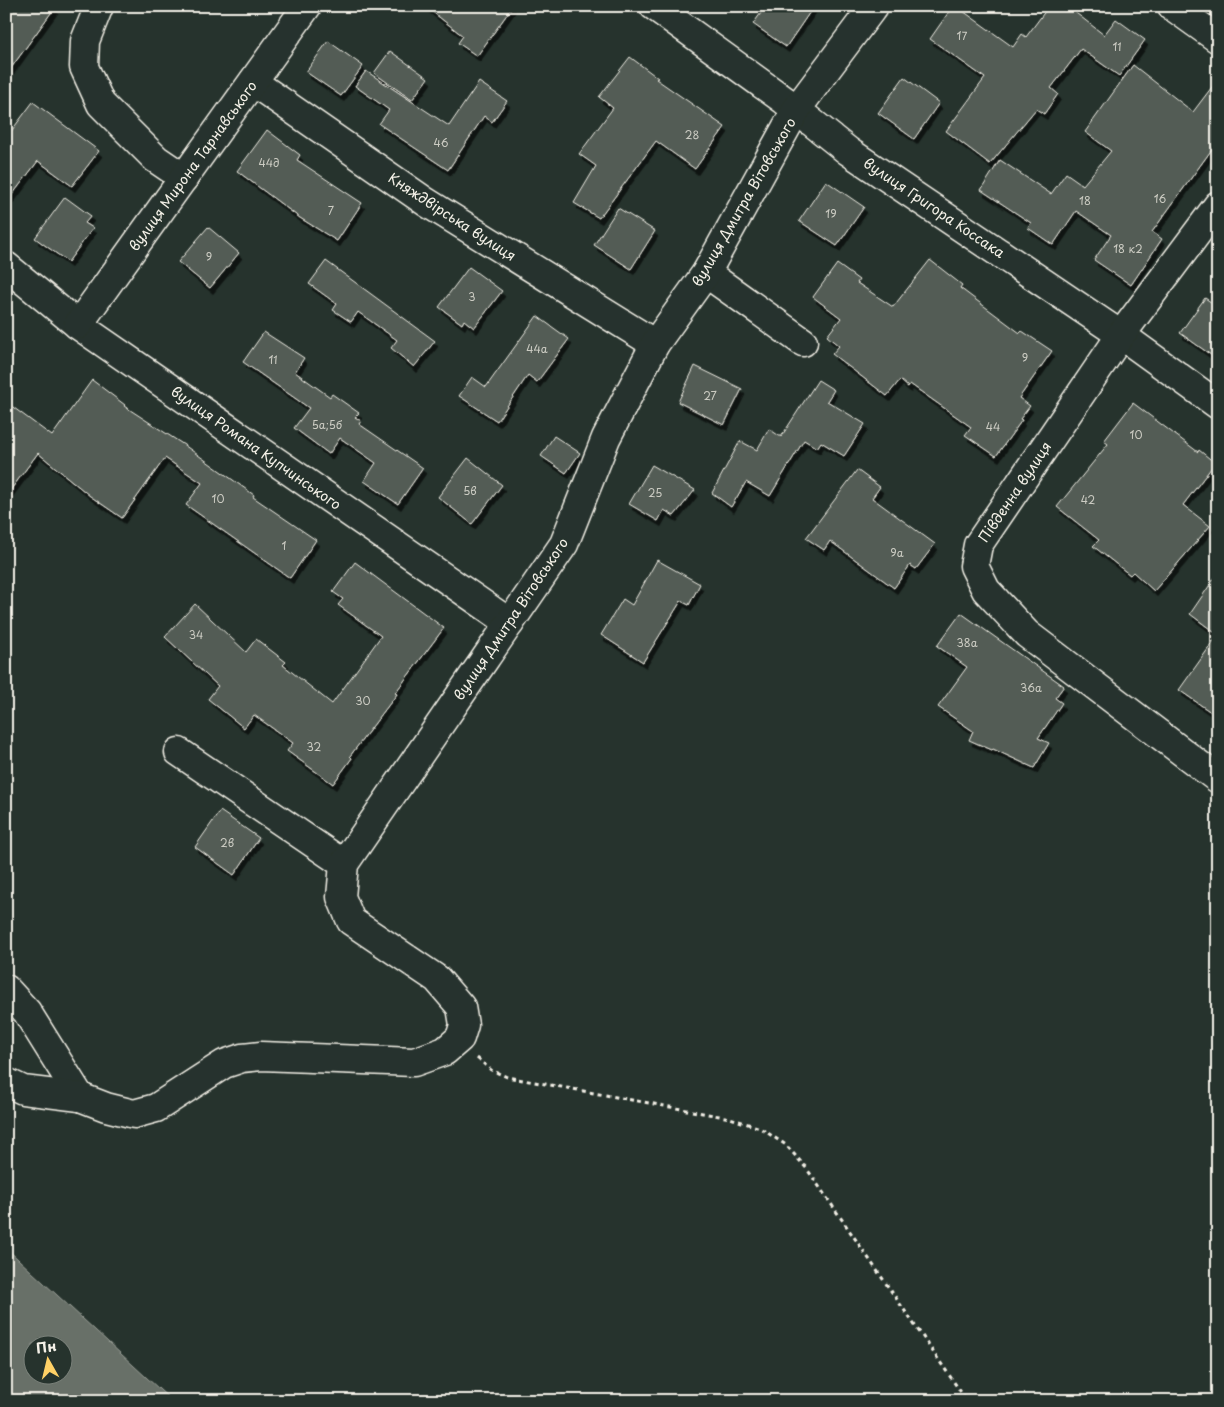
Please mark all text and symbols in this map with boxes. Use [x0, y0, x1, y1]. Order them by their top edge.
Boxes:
house number: 17 [957, 27, 968, 44]
house number: 11 [1112, 38, 1122, 55]
street label: вулиця Мирона Тарнавського [123, 76, 262, 255]
street label: вулиця Дмитра Вітовського [686, 113, 801, 290]
house number: 28 [685, 126, 699, 143]
house number: 46 [434, 134, 449, 151]
street label: вулиця Григора Коссака [859, 152, 1009, 263]
house number: 44д [258, 154, 280, 171]
street label: Княждвірська вулиця [384, 167, 520, 266]
house number: 16 [1154, 190, 1167, 207]
house number: 18 [1079, 192, 1091, 209]
house number: 7 [328, 202, 334, 219]
house number: 19 [825, 205, 837, 222]
house number: 18 к2 [1113, 240, 1143, 257]
house number: 9 [206, 248, 212, 265]
house number: 3 [468, 288, 476, 305]
house number: 44а [526, 340, 548, 357]
house number: 9 [1022, 349, 1028, 366]
house number: 11 [268, 351, 278, 368]
street label: вулиця Романа Купчинського [167, 381, 346, 515]
house number: 27 [703, 387, 717, 404]
house number: 5а;5б [312, 416, 343, 433]
house number: 44 [986, 418, 1000, 435]
house number: 10 [1130, 426, 1142, 443]
street label: Південна вулиця [973, 437, 1056, 546]
house number: 5в [463, 482, 477, 499]
house number: 25 [648, 484, 662, 501]
house number: 10 [212, 490, 224, 507]
house number: 42 [1081, 491, 1096, 508]
street label: вулиця Дмитра Вітовського [448, 533, 573, 704]
house number: 1 [282, 537, 287, 554]
house number: 9а [890, 544, 904, 561]
house number: 34 [189, 626, 203, 643]
house number: 38а [957, 634, 978, 651]
house number: 36а [1020, 679, 1042, 696]
house number: 30 [355, 692, 371, 709]
house number: 32 [307, 738, 322, 755]
house number: 2в [220, 834, 234, 851]
north arrow [22, 1334, 72, 1384]
text: Пн [35, 1335, 58, 1358]

